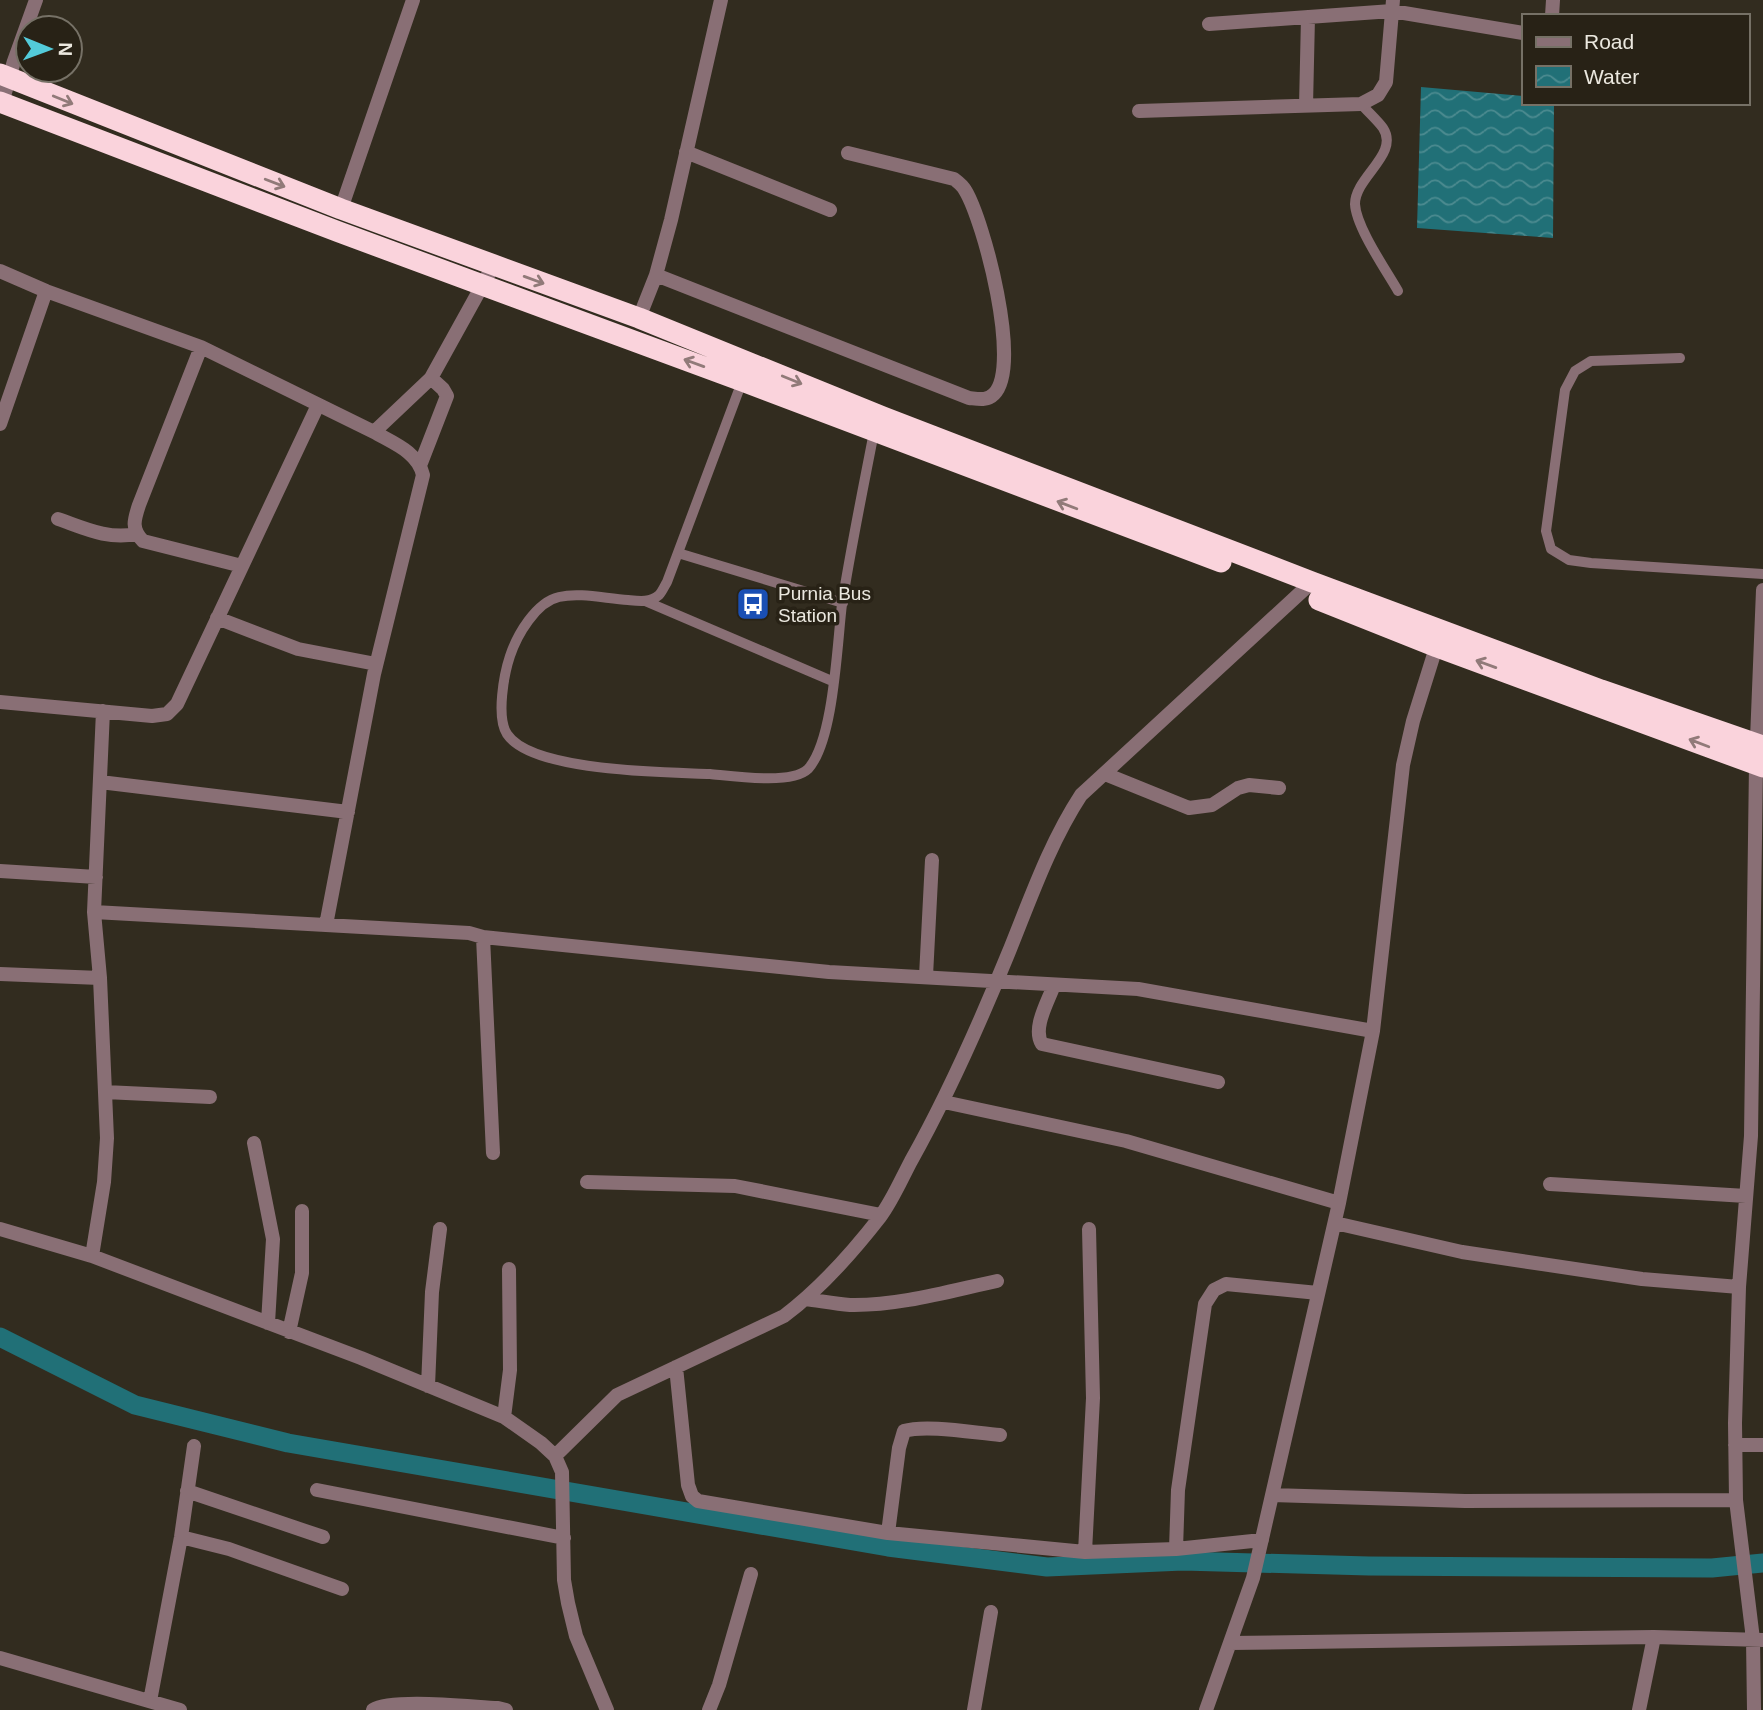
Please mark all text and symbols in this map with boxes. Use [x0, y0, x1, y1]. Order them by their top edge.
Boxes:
north arrow [14, 14, 84, 84]
legend [1522, 14, 1749, 105]
text: Road [1584, 30, 1634, 53]
text: N [55, 42, 76, 56]
text: Water [1584, 65, 1639, 88]
one-way arrow [52, 94, 74, 107]
one-way arrow [264, 178, 285, 191]
one-way arrow [522, 275, 544, 288]
one-way arrow [683, 356, 705, 369]
one-way arrow [781, 374, 802, 387]
one-way arrow [1056, 497, 1078, 510]
place label: Purnia Bus Station [778, 583, 871, 626]
bus stop icon: Purnia Bus Station [734, 585, 772, 623]
one-way arrow [1475, 657, 1497, 669]
one-way arrow [1689, 735, 1711, 748]

